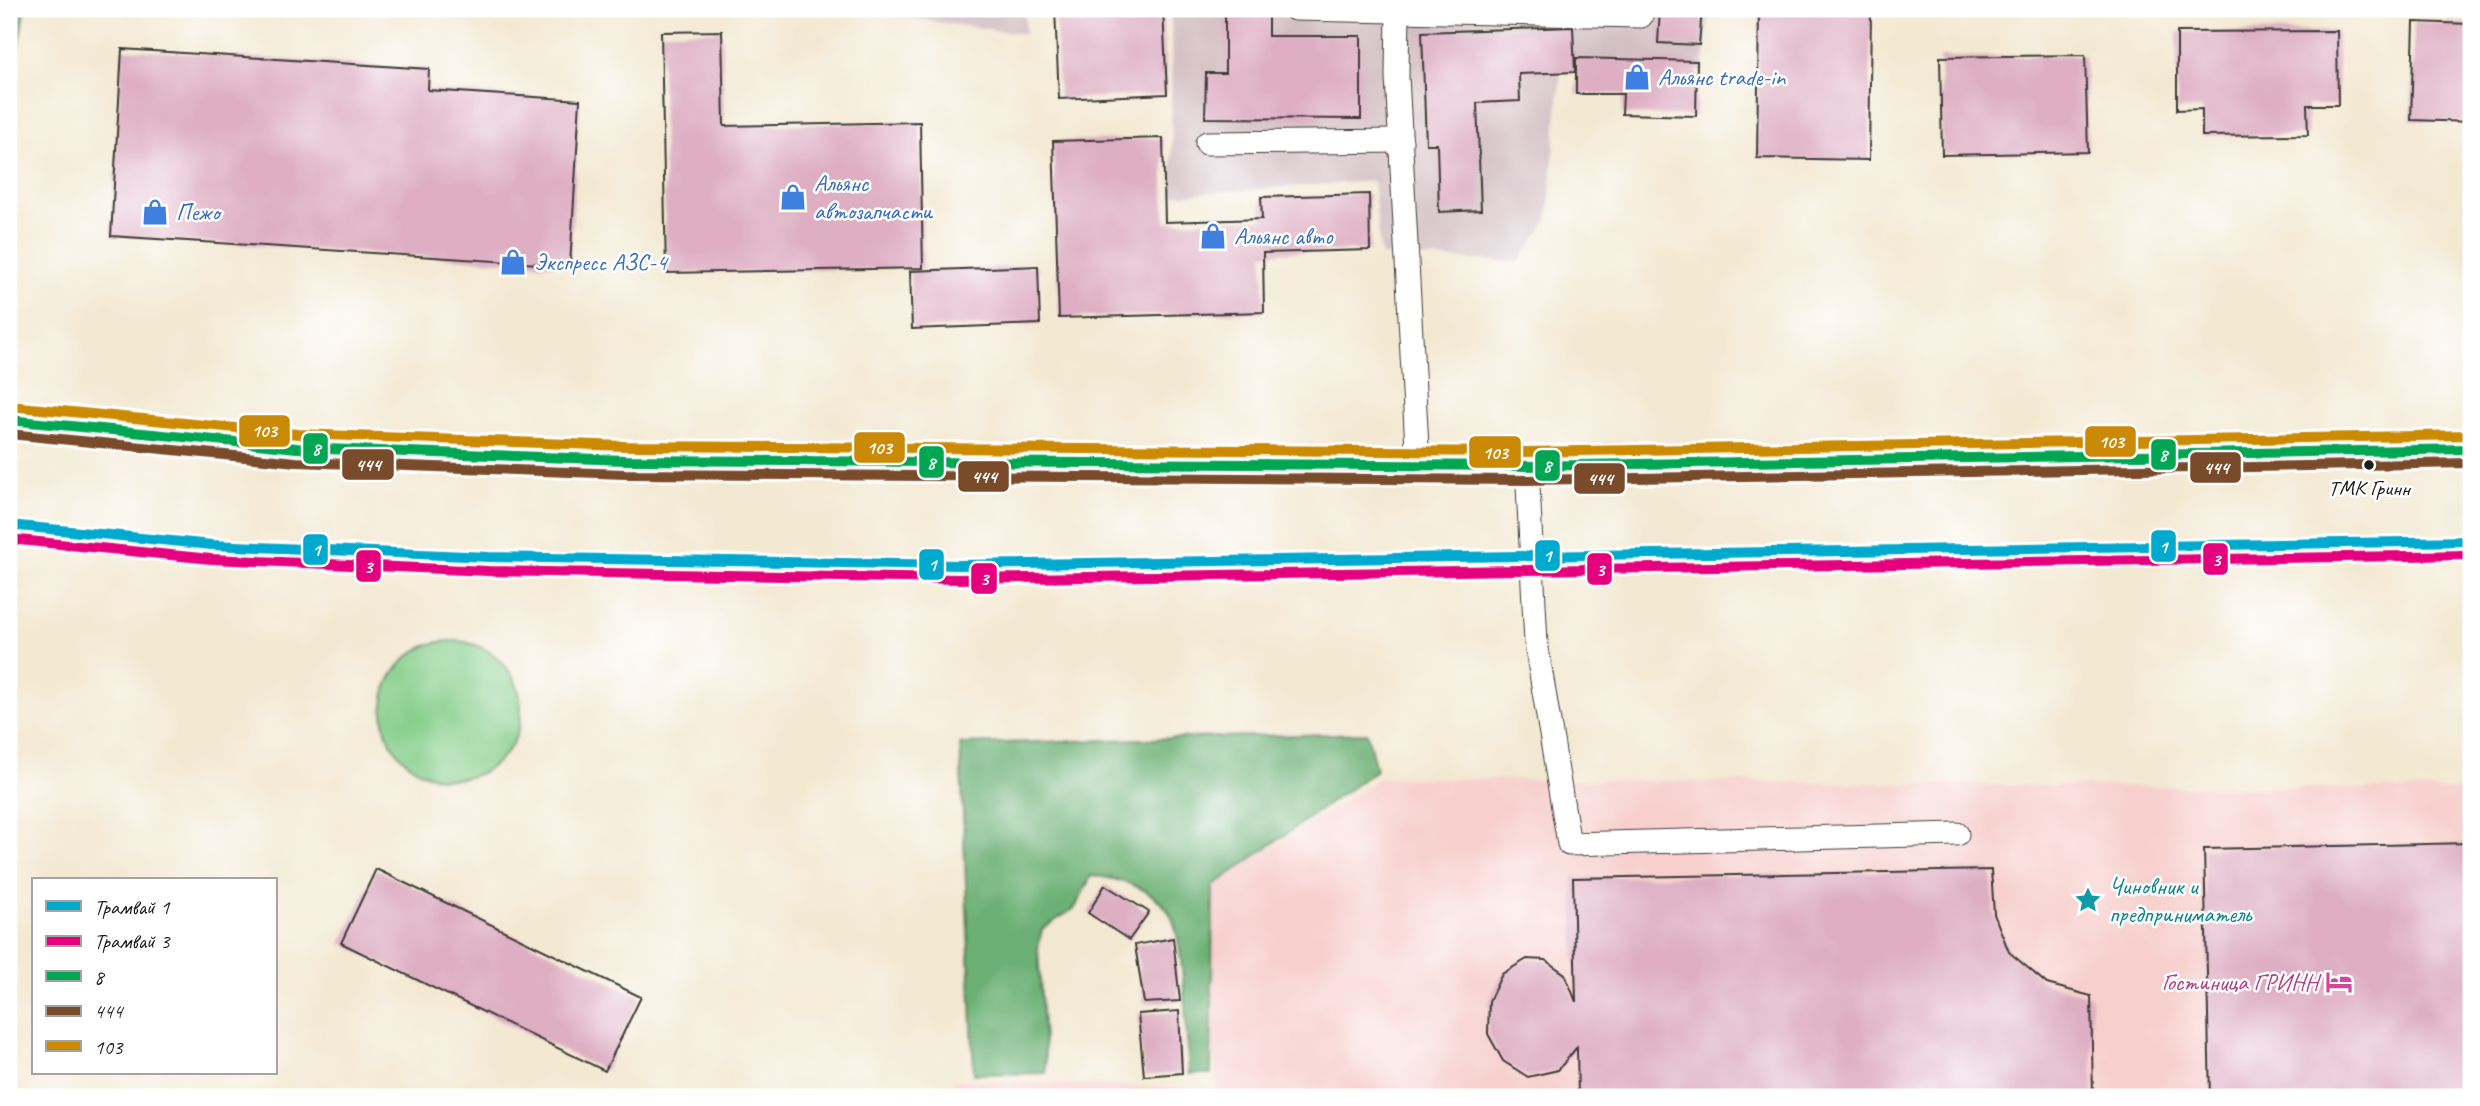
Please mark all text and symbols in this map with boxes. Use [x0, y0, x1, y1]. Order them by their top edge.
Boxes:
shop icon: Альянс trade-in [1622, 62, 1652, 92]
place label: Альянс trade-in [1658, 62, 1787, 92]
place label: Альянс автозапчасти [814, 168, 933, 226]
shop icon: Альянс автозапчасти [778, 182, 808, 212]
shop icon: Пежо [140, 197, 170, 227]
place label: Пежо [176, 197, 222, 227]
shop icon: Альянс авто [1198, 221, 1228, 251]
place label: Альянс авто [1234, 221, 1334, 251]
shop icon: Экспресс АЗС-4 [498, 247, 528, 277]
place label: Экспресс АЗС-4 [534, 247, 669, 277]
line badge: 103 [238, 414, 291, 448]
text: 103 [251, 419, 279, 443]
line badge: 103 [2084, 425, 2137, 458]
text: 103 [2098, 430, 2126, 454]
line badge: 103 [853, 431, 906, 464]
line badge: 8 [302, 432, 329, 465]
line badge: 103 [1468, 435, 1522, 469]
text: 103 [866, 436, 894, 460]
text: 8 [312, 437, 323, 461]
line badge: 8 [2150, 438, 2177, 471]
text: 103 [1482, 441, 1510, 465]
text: 8 [2159, 443, 2170, 467]
line badge: 8 [918, 445, 945, 479]
line badge: 444 [341, 448, 395, 481]
line badge: 8 [1534, 449, 1561, 482]
text: 8 [927, 451, 938, 475]
line badge: 444 [2189, 451, 2242, 484]
text: 444 [355, 453, 383, 477]
text: 8 [1543, 454, 1554, 478]
text: 444 [2203, 456, 2231, 480]
marker: ТМК Гринн [2362, 458, 2376, 472]
line badge: 444 [957, 460, 1010, 493]
line badge: 444 [1573, 462, 1626, 495]
text: 444 [971, 465, 999, 489]
text: 444 [1587, 467, 1615, 491]
place label: ТМК Гринн [2328, 474, 2412, 502]
line badge: 1 [2150, 529, 2177, 563]
line badge: 1 [302, 533, 329, 566]
text: 1 [2159, 535, 2170, 559]
text: 1 [312, 538, 323, 562]
line badge: 1 [1534, 539, 1561, 572]
line badge: 3 [2202, 542, 2229, 576]
text: 1 [1543, 544, 1554, 568]
line badge: 1 [918, 548, 945, 581]
text: 3 [2212, 548, 2223, 572]
line badge: 3 [355, 549, 382, 583]
line badge: 3 [1586, 552, 1613, 586]
text: 1 [928, 553, 939, 577]
text: 3 [364, 555, 375, 579]
text: 3 [1596, 558, 1607, 582]
line badge: 3 [970, 562, 998, 595]
text: 3 [980, 567, 991, 591]
place label: Чиновник и предприниматель [2109, 871, 2253, 929]
legend [32, 878, 276, 1074]
place icon: Чиновник и предприниматель [2073, 885, 2103, 915]
text: Трамвай 1 [94, 894, 171, 920]
text: Трамвай 3 [94, 928, 171, 954]
text: 8 [94, 964, 106, 990]
place label: Гостиница ГРИНН [2162, 967, 2322, 997]
hotel icon: Гостиница ГРИНН [2324, 967, 2354, 997]
text: 444 [94, 998, 125, 1024]
text: 103 [94, 1034, 124, 1060]

